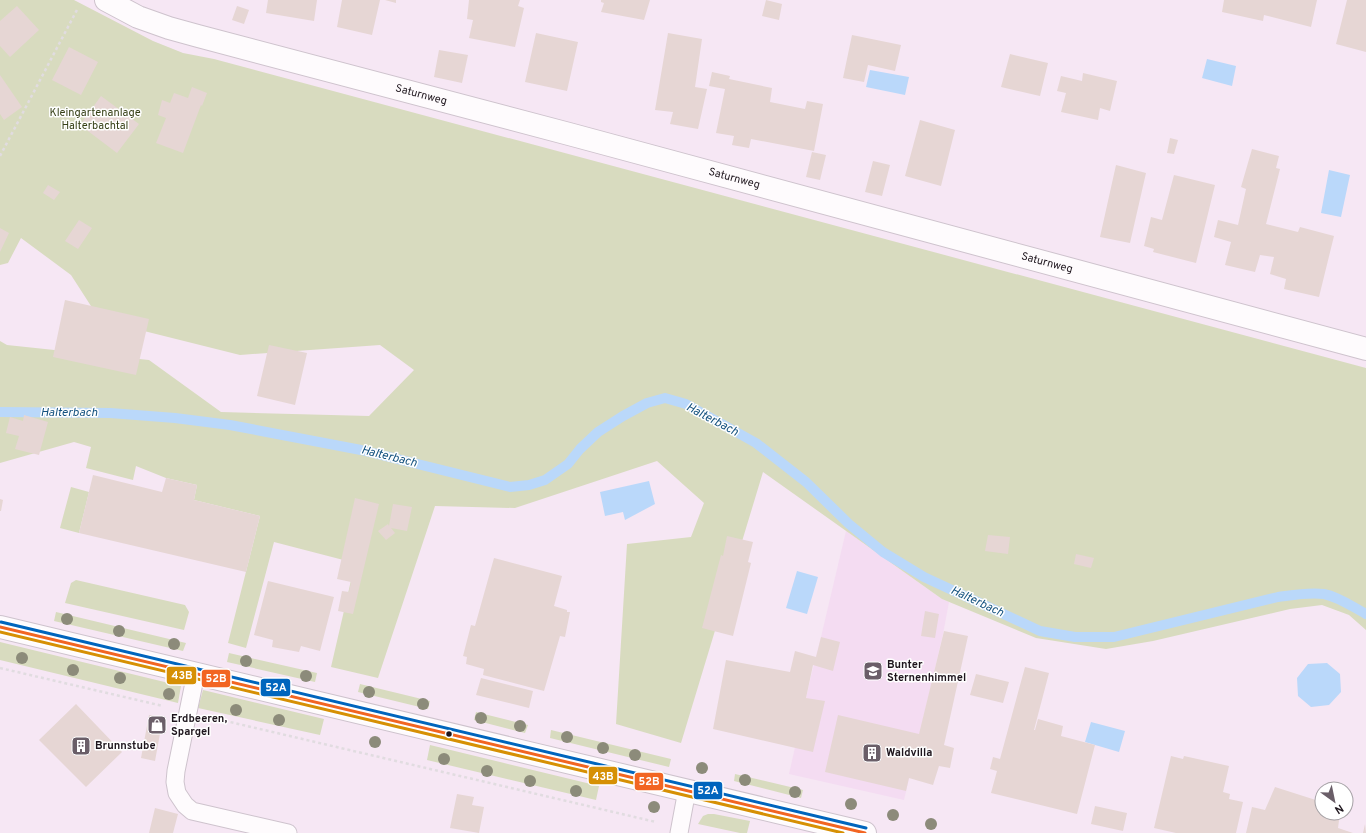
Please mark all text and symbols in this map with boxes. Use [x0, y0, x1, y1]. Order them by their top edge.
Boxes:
street label: Saturnweg [394, 81, 448, 108]
park label: Kleingartenanlage Halterbachtal [49, 106, 141, 133]
street label: Saturnweg [707, 165, 761, 192]
street label: Saturnweg [1020, 249, 1074, 277]
water label: Halterbach [683, 400, 741, 441]
water label: Halterbach [41, 405, 98, 421]
water label: Halterbach [359, 442, 419, 472]
water label: Halterbach [948, 583, 1007, 621]
place label: Bunter Sternenhimmel [887, 658, 966, 685]
school or university icon: Bunter Sternenhimmel [862, 660, 884, 682]
line badge: 43B [166, 666, 197, 685]
text: 43B [171, 669, 193, 683]
line badge: 52B [201, 669, 231, 688]
text: 52B [205, 672, 227, 686]
line badge: 52A [260, 678, 291, 697]
text: 52A [265, 681, 287, 695]
place label: Erdbeeren, Spargel [171, 712, 227, 739]
shop icon: Erdbeeren, Spargel [146, 714, 168, 736]
unlabelled marker [444, 729, 454, 739]
building icon: Brunnstube [70, 735, 92, 757]
place label: Brunnstube [95, 739, 156, 753]
building icon: Waldvilla [861, 742, 883, 764]
place label: Waldvilla [886, 746, 932, 760]
line badge: 43B [588, 766, 618, 785]
text: 43B [592, 770, 614, 784]
line badge: 52B [634, 772, 664, 791]
text: 52B [638, 775, 660, 789]
line badge: 52A [693, 781, 723, 800]
north arrow [1314, 781, 1354, 821]
text: 52A [697, 784, 719, 798]
text: N [1332, 801, 1346, 817]

